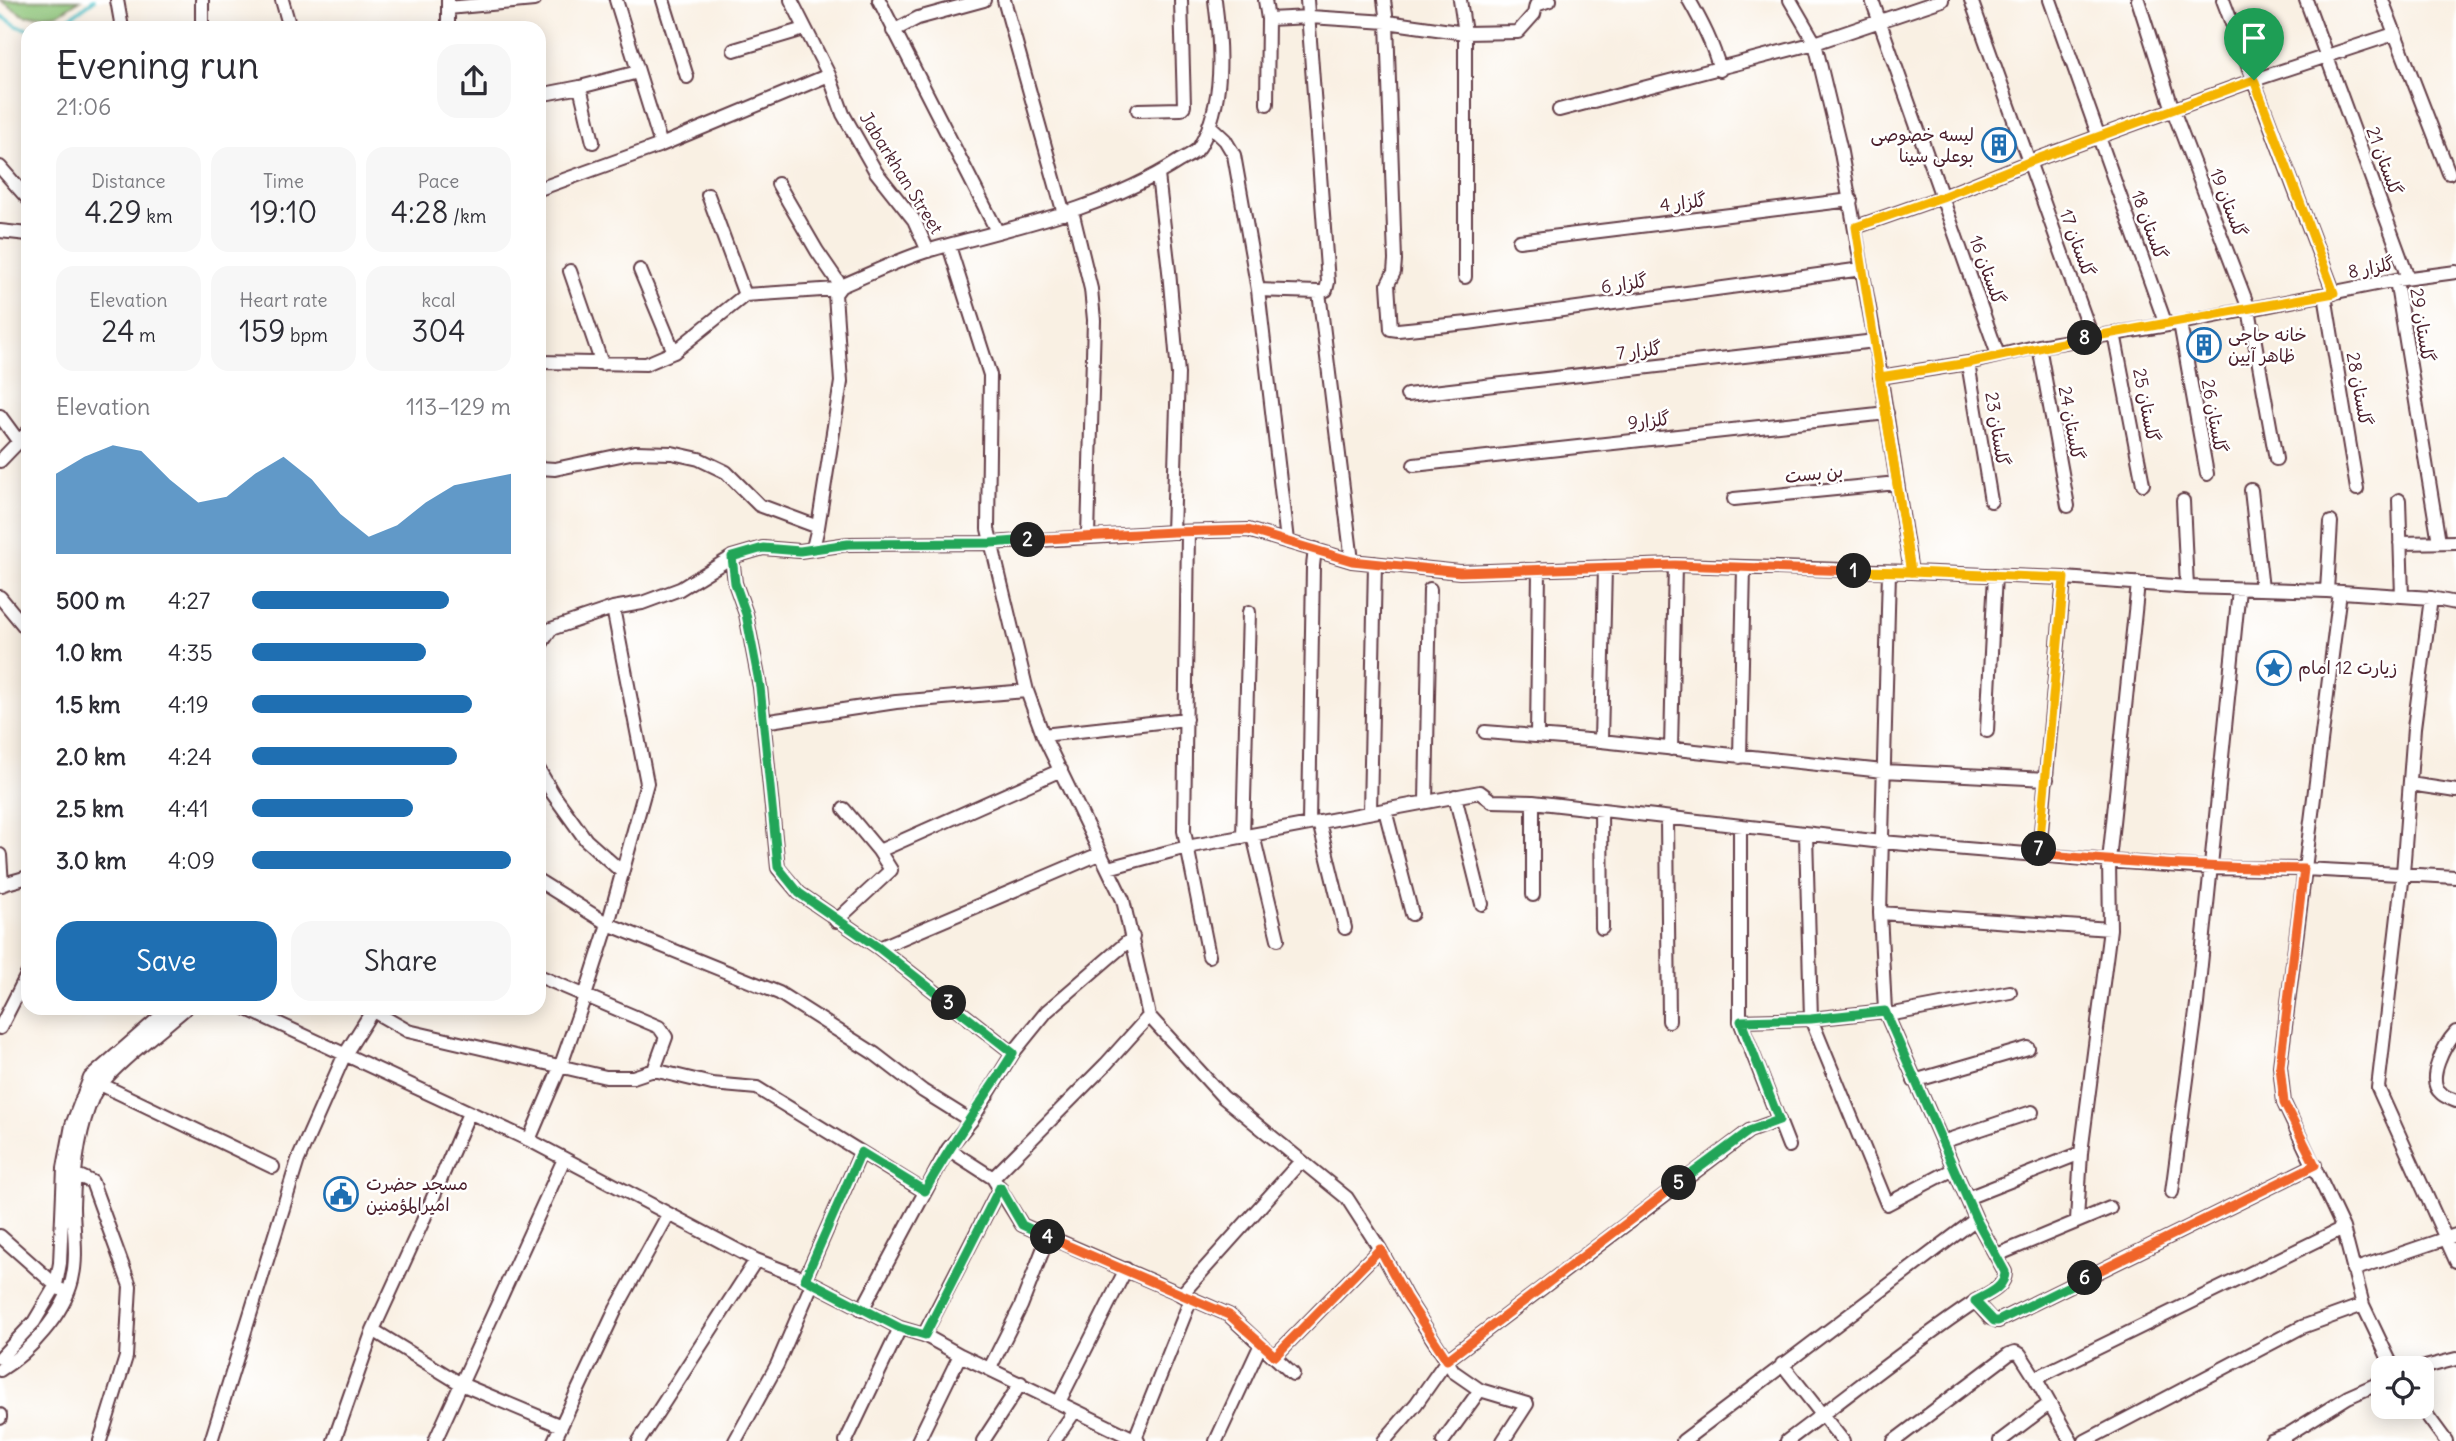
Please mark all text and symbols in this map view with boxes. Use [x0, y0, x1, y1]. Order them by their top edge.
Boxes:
pin [2224, 8, 2284, 80]
icon: arrive [2235, 19, 2273, 57]
text: Evening run [56, 42, 259, 89]
button: share [437, 44, 511, 118]
text: 21:06 [56, 92, 111, 121]
street label: Jabarkhan Street [855, 107, 948, 238]
place label: لیسه خصوصی بوعلی سینا [1871, 123, 1974, 167]
street label: گلستان 21 [2361, 123, 2408, 199]
building icon: لیسه خصوصی بوعلی سینا [1980, 126, 2018, 164]
street label: گلستان 19 [2205, 165, 2252, 241]
text: Distance [91, 169, 166, 193]
text: Time [263, 169, 304, 193]
text: Pace [418, 169, 459, 193]
street label: گلستان 18 [2126, 187, 2173, 263]
street label: گلزار 4 [1658, 188, 1708, 217]
text: 4.29 [84, 193, 142, 231]
text: 19:10 [250, 193, 317, 231]
text: 4:28 [391, 193, 449, 231]
text: km [142, 204, 173, 228]
text: /km [449, 204, 486, 228]
street label: گلستان 17 [2055, 206, 2100, 280]
street label: گلستان 16 [1964, 232, 2011, 308]
street label: گلزار 8 [2346, 252, 2396, 283]
street label: گلزار 6 [1599, 269, 1649, 298]
street label: گلستان 29 [2405, 286, 2440, 364]
text: Elevation [90, 288, 167, 312]
text: Heart rate [239, 288, 328, 312]
text: kcal [421, 288, 456, 312]
text: 24 [101, 312, 135, 350]
text: 159 [239, 312, 285, 350]
text: 304 [411, 312, 466, 350]
pin: 8 [2068, 320, 2102, 356]
text: m [135, 323, 156, 347]
text: bpm [285, 323, 328, 347]
place label: خانه حاجی ظاهر آیین [2228, 323, 2307, 367]
text: 8 [2079, 325, 2090, 349]
building icon: خانه حاجی ظاهر آیین [2185, 326, 2223, 364]
street label: گلزار 7 [1615, 336, 1663, 365]
street label: گلستان 28 [2342, 350, 2377, 428]
street label: گلستان 25 [2128, 366, 2165, 444]
street label: گلستان 26 [2197, 377, 2232, 455]
street label: گلستان 24 [2054, 384, 2089, 462]
street label: گلستان 23 [1980, 390, 2015, 468]
text: Elevation [56, 392, 150, 421]
text: 113–129 m [406, 392, 511, 421]
street label: گلزار9 [1627, 407, 1672, 434]
street label: بن بست [1784, 459, 1844, 488]
pin: 2 [1010, 522, 1046, 558]
text: 2 [1022, 527, 1033, 551]
pin: 1 [1836, 554, 1871, 588]
text: 1 [1850, 558, 1857, 582]
text: 500 m [56, 586, 125, 615]
text: 4:27 [168, 586, 210, 615]
text: 1.0 km [56, 638, 122, 667]
text: 4:35 [168, 638, 213, 667]
place icon: زیارت 12 امام [2255, 649, 2293, 687]
place label: زیارت 12 امام [2298, 656, 2397, 682]
text: 1.5 km [56, 690, 121, 719]
text: 4:19 [168, 690, 209, 719]
text: 2.0 km [56, 742, 126, 771]
text: 4:24 [168, 742, 212, 771]
text: 2.5 km [56, 794, 124, 823]
text: 4:41 [168, 794, 209, 823]
pin: 7 [2022, 832, 2056, 866]
text: 7 [2034, 836, 2043, 860]
text: 3.0 km [56, 846, 126, 875]
text: 4:09 [168, 846, 215, 875]
button: Save [56, 921, 277, 1001]
button: Share [291, 921, 511, 1001]
pin: 3 [932, 986, 967, 1020]
text: 3 [943, 990, 954, 1014]
pin: 5 [1662, 1166, 1696, 1200]
text: 5 [1673, 1170, 1684, 1194]
place label: مسجد حضرت امیرالمؤمنین [366, 1172, 468, 1216]
public building icon: مسجد حضرت امیرالمؤمنین [322, 1175, 360, 1213]
pin: 4 [1030, 1220, 1066, 1254]
text: 4 [1042, 1224, 1053, 1248]
pin: 6 [2068, 1260, 2102, 1296]
text: 6 [2079, 1265, 2090, 1289]
map controls [2371, 1356, 2434, 1419]
button: locate [2371, 1356, 2434, 1419]

